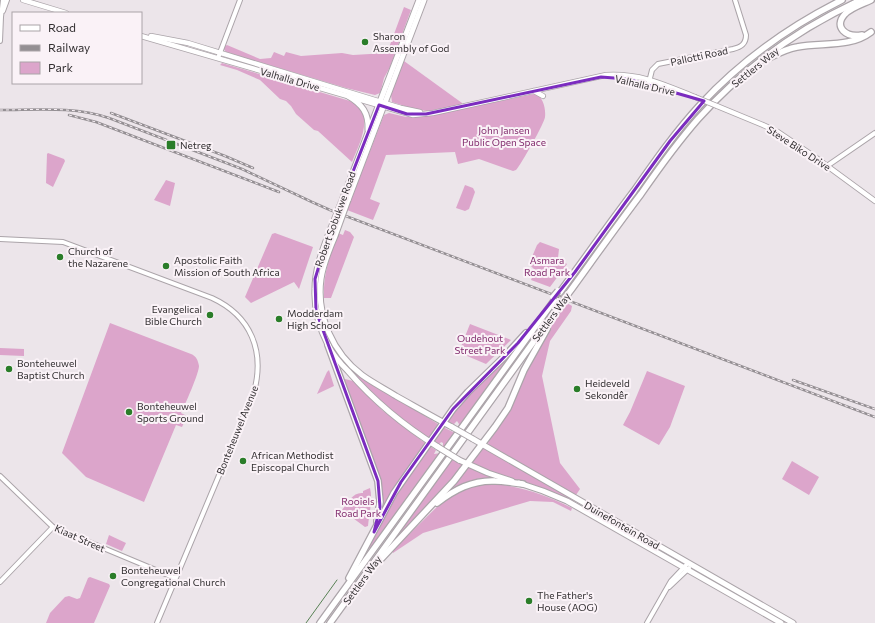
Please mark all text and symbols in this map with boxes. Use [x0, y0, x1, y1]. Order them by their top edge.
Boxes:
legend [12, 12, 142, 84]
text: Road [48, 20, 76, 34]
place label: Sharon Assembly of God [373, 30, 450, 54]
marker: Sharon Assembly of God [360, 37, 370, 47]
text: Railway [48, 40, 90, 54]
street label: Pallotti Road [669, 44, 729, 68]
street label: Settlers Way [729, 44, 781, 90]
text: Park [48, 60, 74, 74]
street label: Valhalla Drive [259, 65, 321, 93]
street label: Valhalla Drive [614, 72, 676, 98]
street label: Steve Biko Drive [765, 123, 833, 173]
park label: John Jansen Public Open Space [462, 124, 546, 148]
marker: Netreg [165, 139, 177, 151]
place label: Netreg [180, 139, 212, 151]
street label: Robert Sobukwe Road [312, 169, 358, 268]
place label: Church of the Nazarene [68, 245, 128, 269]
marker: Church of the Nazarene [55, 252, 65, 262]
place label: Apostolic Faith Mission of South Africa [174, 254, 280, 278]
park label: Asmara Road Park [524, 254, 571, 278]
marker: Apostolic Faith Mission of South Africa [161, 261, 171, 271]
street label: Settlers Way [529, 290, 573, 344]
place label: Evangelical Bible Church [145, 303, 202, 327]
place label: Modderdam High School [287, 307, 343, 331]
marker: Evangelical Bible Church [205, 310, 215, 320]
marker: Modderdam High School [274, 314, 284, 324]
park label: Oudehout Street Park [454, 332, 506, 356]
place label: Bonteheuwel Baptist Church [17, 357, 84, 381]
marker: Bonteheuwel Baptist Church [4, 364, 14, 374]
place label: Heideveld Sekondêr [585, 377, 630, 401]
street label: Bonteheuwel Avenue [214, 384, 260, 476]
marker: Heideveld Sekondêr [572, 384, 582, 394]
place label: Bonteheuwel Sports Ground [137, 400, 204, 424]
marker: Bonteheuwel Sports Ground [124, 407, 134, 417]
place label: African Methodist Episcopal Church [251, 449, 334, 473]
marker: African Methodist Episcopal Church [238, 456, 248, 466]
park label: Rooiels Road Park [335, 495, 382, 519]
street label: Duinefontein Road [582, 499, 662, 551]
street label: Kiaat Street [53, 522, 107, 554]
street label: Settlers Way [340, 553, 384, 607]
place label: Bonteheuwel Congregational Church [121, 564, 225, 588]
marker: Bonteheuwel Congregational Church [108, 571, 118, 581]
place label: The Father's House (AOG) [537, 589, 598, 613]
marker: The Father's House (AOG) [524, 596, 534, 606]

